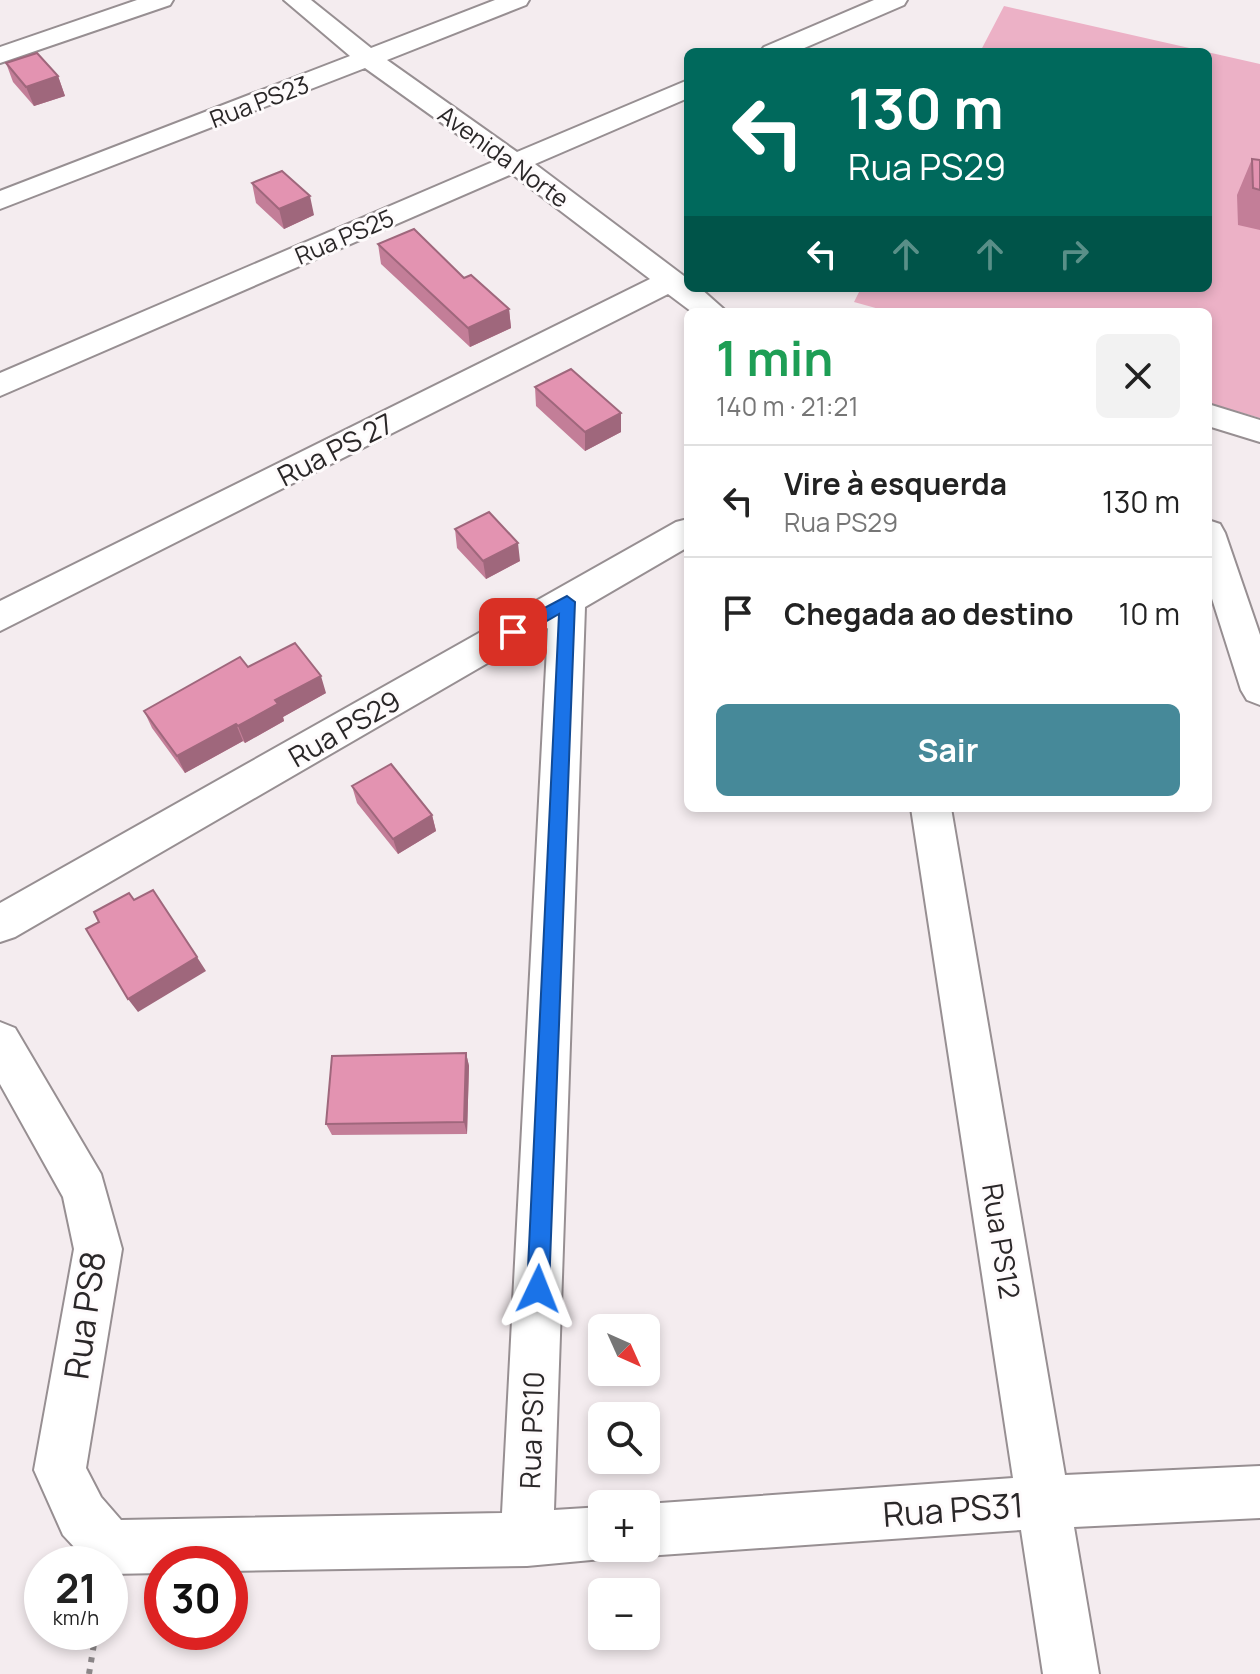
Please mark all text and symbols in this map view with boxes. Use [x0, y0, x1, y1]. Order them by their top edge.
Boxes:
street label: Rua PS23 [205, 67, 313, 135]
text: 130 m [848, 69, 1004, 146]
icon: left [716, 80, 820, 184]
street label: Avenida Norte [432, 97, 576, 215]
text: Rua PS29 [848, 142, 1006, 191]
street label: Rua PS25 [290, 200, 398, 272]
icon: left [800, 232, 844, 276]
icon: ahead [884, 232, 928, 276]
icon: ahead [968, 232, 1012, 276]
icon: right [1052, 232, 1096, 276]
text: 1 min [716, 325, 833, 390]
button: close [1096, 334, 1180, 418]
text: 140 m · 21:21 [716, 388, 859, 424]
street label: Rua PS 27 [271, 404, 399, 494]
text: Vire à esquerda [784, 463, 1007, 504]
icon: left [716, 479, 760, 523]
text: 130 m [1102, 481, 1180, 522]
text: Rua PS29 [784, 504, 898, 540]
icon: arrive [716, 591, 760, 635]
text: Chegada ao destino [784, 593, 1074, 634]
text: 10 m [1119, 593, 1180, 634]
pin [479, 598, 547, 666]
icon: arrive [491, 610, 535, 654]
street label: Rua PS29 [281, 681, 407, 775]
button: Sair [716, 704, 1180, 796]
street label: Rua PS12 [974, 1180, 1030, 1302]
position arrow [496, 1247, 580, 1331]
street label: Rua PS8 [52, 1248, 116, 1382]
north arrow [588, 1314, 660, 1386]
map controls [588, 1314, 660, 1650]
street label: Rua PS10 [510, 1371, 552, 1489]
button: search [588, 1402, 660, 1474]
street label: Rua PS31 [881, 1481, 1025, 1537]
button: + [588, 1490, 660, 1562]
speed limit sign: 30 [144, 1546, 248, 1650]
text: 21 [55, 1560, 97, 1615]
button: − [588, 1578, 660, 1650]
text: km/h [53, 1604, 99, 1631]

